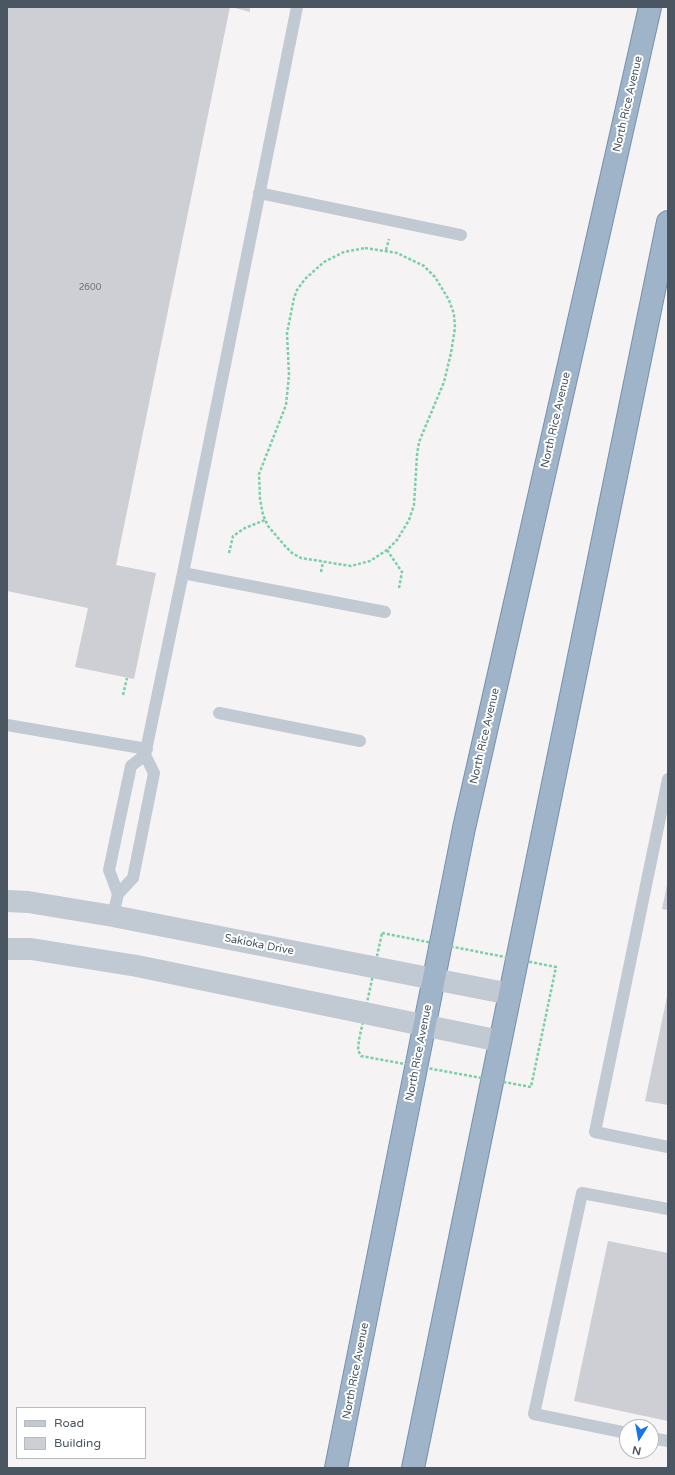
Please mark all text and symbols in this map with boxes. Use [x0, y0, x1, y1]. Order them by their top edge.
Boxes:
street label: North Rice Avenue [611, 55, 645, 153]
house number: 2600 [79, 283, 101, 293]
street label: North Rice Avenue [539, 371, 573, 469]
street label: North Rice Avenue [468, 687, 502, 785]
street label: Sakioka Drive [223, 932, 295, 958]
street label: North Rice Avenue [403, 1004, 435, 1102]
street label: North Rice Avenue [340, 1322, 372, 1420]
legend [16, 1407, 146, 1459]
text: Road [54, 1416, 84, 1430]
north arrow [619, 1419, 659, 1459]
text: Building [54, 1436, 101, 1450]
text: N [631, 1443, 642, 1458]

